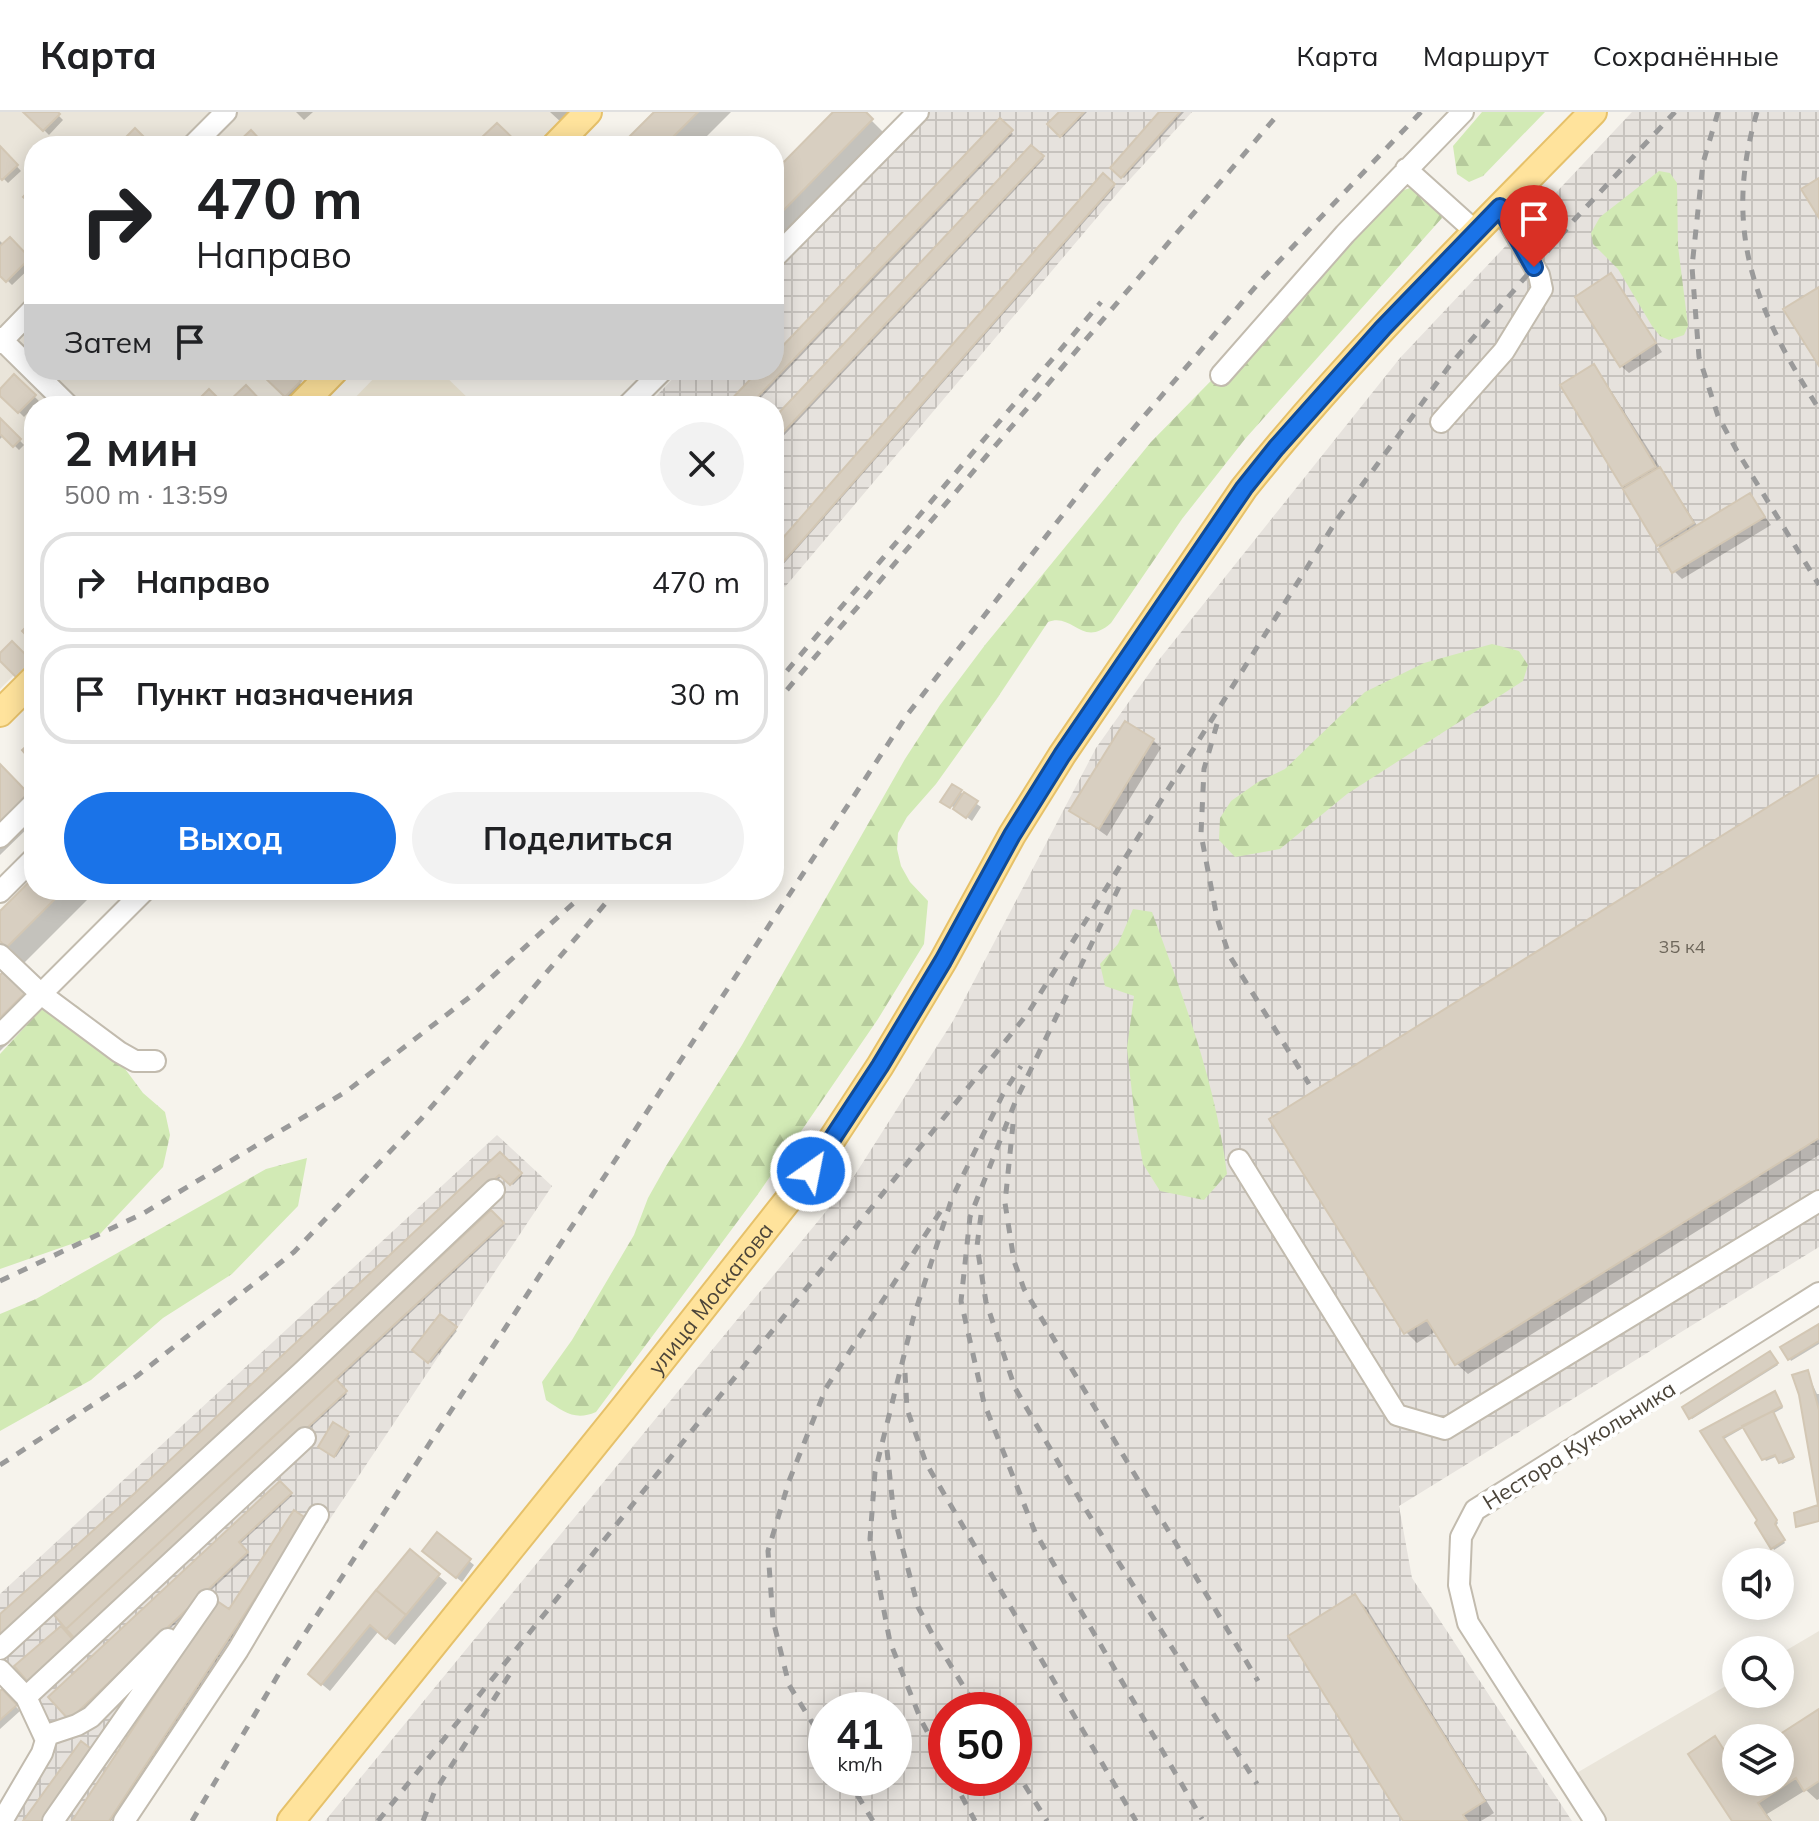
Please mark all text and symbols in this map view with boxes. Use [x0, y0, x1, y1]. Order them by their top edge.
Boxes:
text: Карта [40, 31, 157, 79]
text: Карта [1296, 38, 1379, 73]
text: Маршрут [1423, 38, 1549, 73]
text: Сохранённые [1593, 38, 1779, 73]
text: 470 m [196, 163, 363, 233]
icon: right [64, 168, 168, 272]
pin [1500, 185, 1568, 267]
icon: arrive [1512, 197, 1556, 241]
text: Направо [196, 232, 352, 277]
icon: arrive [168, 320, 212, 364]
text: Затем [64, 323, 152, 361]
text: 2 мин [64, 418, 199, 478]
button: close [660, 422, 744, 506]
text: 500 m · 13:59 [64, 478, 228, 511]
icon: right [68, 560, 112, 604]
text: Направо [136, 563, 270, 601]
text: 470 m [652, 563, 740, 601]
icon: arrive [68, 672, 112, 716]
text: Пункт назначения [136, 675, 414, 713]
text: 30 m [670, 675, 740, 713]
button: Выход [64, 792, 396, 884]
button: Поделиться [412, 792, 744, 884]
house number: 35 к4 [1659, 935, 1706, 958]
position arrow [769, 1129, 853, 1213]
street label: улица Москатова [642, 1217, 779, 1380]
street label: Нестора Кукольника [1477, 1374, 1681, 1516]
map controls [1722, 1548, 1794, 1796]
button: sound [1722, 1548, 1794, 1620]
button: search [1722, 1636, 1794, 1708]
speed limit sign: 50 [928, 1692, 1032, 1796]
text: 41 [836, 1709, 884, 1759]
button: layers [1722, 1724, 1794, 1796]
text: km/h [837, 1751, 883, 1776]

